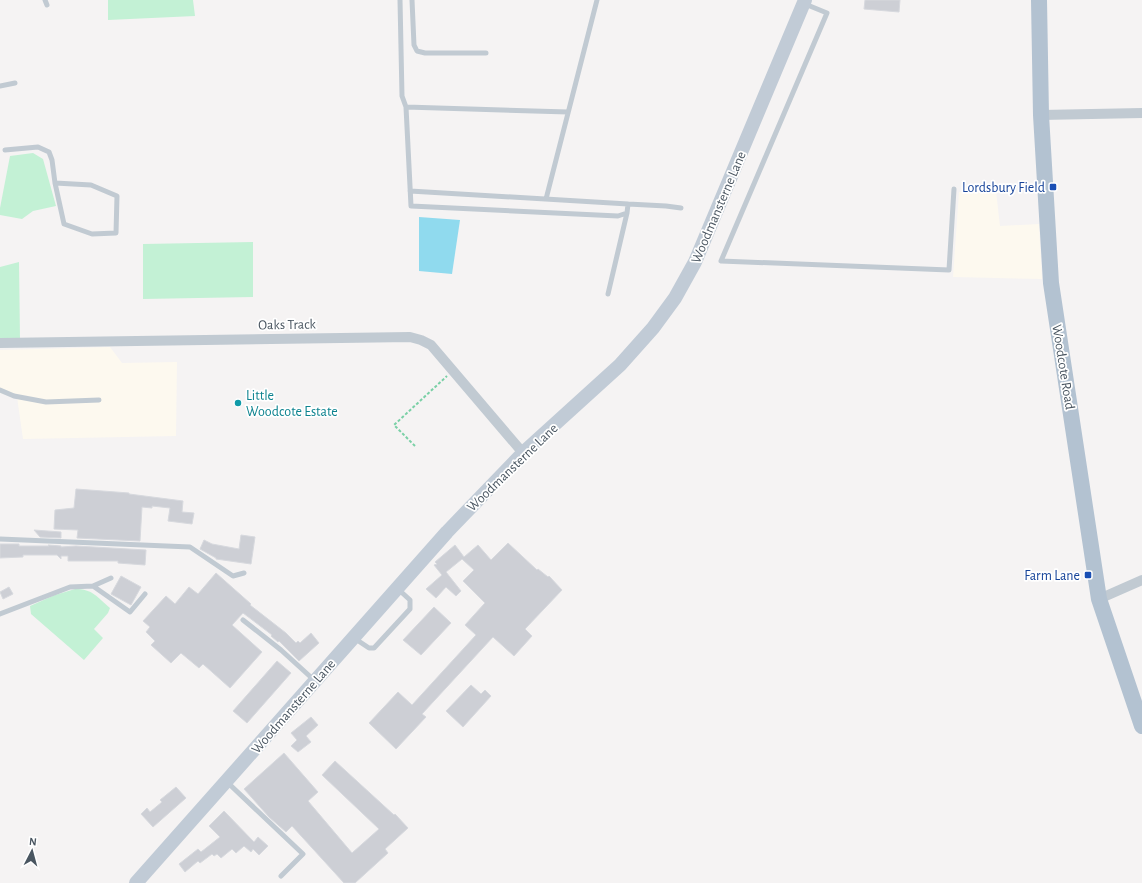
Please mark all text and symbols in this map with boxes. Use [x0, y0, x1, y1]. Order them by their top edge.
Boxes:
street label: Woodmansterne Lane [689, 149, 749, 265]
place label: Lordsbury Field [962, 181, 1045, 195]
marker: Lordsbury Field [1048, 182, 1058, 192]
street label: Oaks Track [258, 317, 317, 333]
street label: Woodcote Road [1049, 324, 1077, 411]
place label: Little Woodcote Estate [246, 389, 338, 419]
marker: Little Woodcote Estate [233, 398, 243, 408]
street label: Woodmansterne Lane [465, 421, 561, 514]
place label: Farm Lane [1024, 569, 1080, 583]
marker: Farm Lane [1083, 570, 1093, 580]
street label: Woodmansterne Lane [249, 657, 338, 756]
north arrow [12, 831, 52, 871]
text: N [29, 836, 37, 847]

